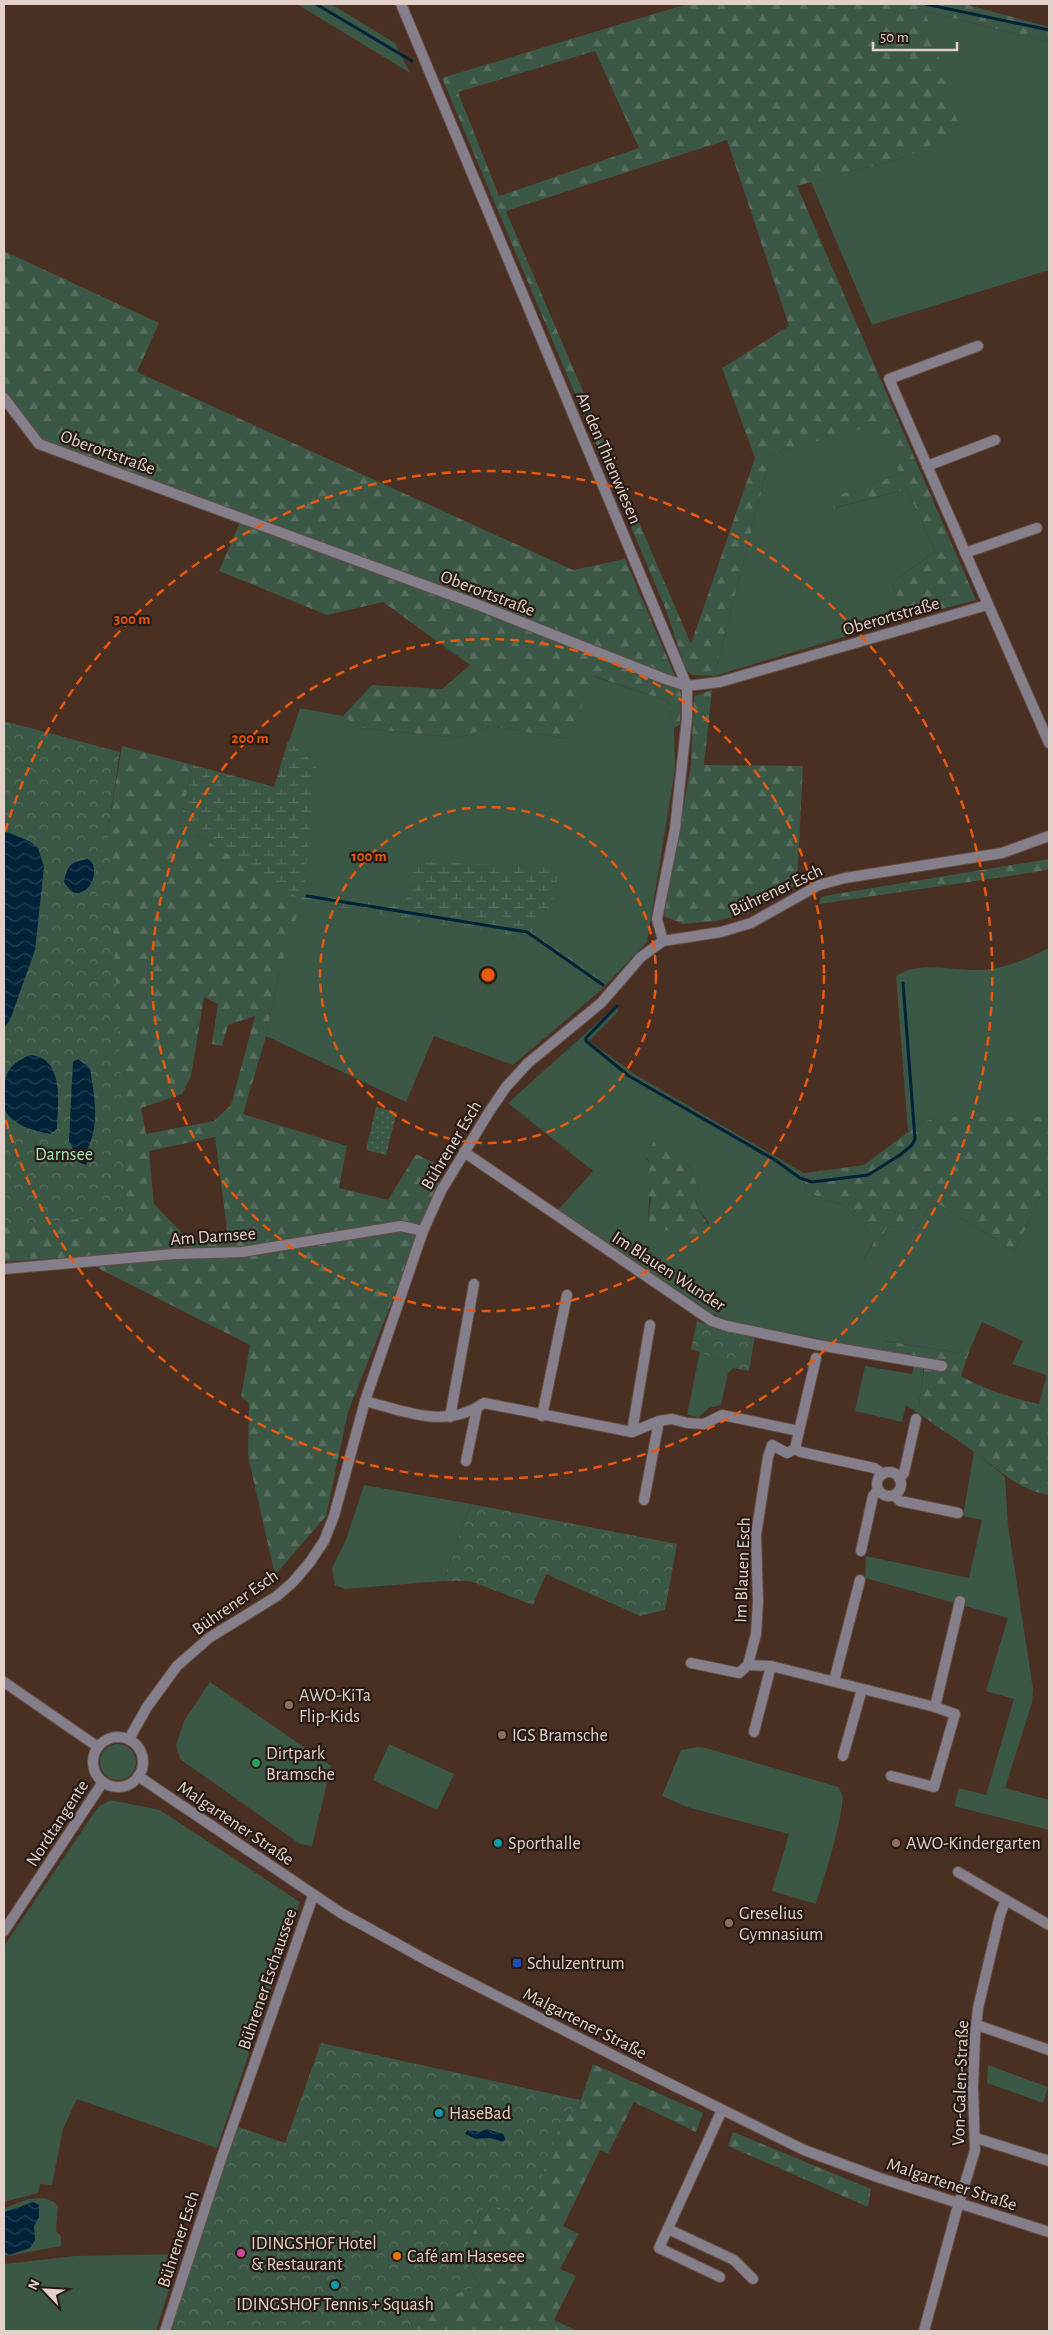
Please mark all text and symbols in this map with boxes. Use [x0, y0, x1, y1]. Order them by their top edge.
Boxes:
scale bar [873, 20, 957, 52]
text: 50 m [880, 30, 909, 45]
street label: An den Thienwiesen [572, 390, 644, 527]
street label: Oberortstraße [58, 427, 158, 478]
street label: Oberortstraße [438, 568, 537, 620]
street label: Oberortstraße [841, 595, 942, 639]
text: 300 m [114, 612, 150, 627]
text: 200 m [231, 731, 269, 746]
text: 100 m [351, 849, 387, 864]
street label: Bührener Esch [727, 862, 826, 920]
centre of rings [479, 966, 497, 984]
street label: Bührener Esch [418, 1098, 485, 1193]
park label: Darnsee [35, 1146, 93, 1164]
street label: Am Darnsee [170, 1225, 256, 1249]
street label: Im Blauen Wunder [609, 1229, 728, 1315]
street label: Im Blauen Esch [732, 1517, 754, 1623]
street label: Bührener Esch [189, 1567, 282, 1639]
place label: AWO-KiTa Flip-Kids [299, 1687, 371, 1726]
marker: AWO-KiTa Flip-Kids [283, 1699, 295, 1711]
place label: IGS Bramsche [512, 1727, 608, 1745]
marker: IGS Bramsche [496, 1729, 508, 1741]
place label: Dirtpark Bramsche [266, 1745, 335, 1784]
marker: Dirtpark Bramsche [250, 1757, 262, 1769]
street label: Nordtangente [23, 1777, 92, 1870]
street label: Malgartener Straße [174, 1778, 297, 1869]
place label: Sporthalle [508, 1835, 581, 1853]
place label: AWO-Kindergarten [906, 1835, 1041, 1853]
marker: Sporthalle [492, 1837, 504, 1849]
marker: AWO-Kindergarten [890, 1837, 902, 1849]
place label: Greselius Gymnasium [739, 1905, 823, 1944]
street label: Bührener Eschaussee [235, 1907, 300, 2052]
marker: Greselius Gymnasium [723, 1917, 735, 1929]
place label: Schulzentrum [527, 1955, 625, 1973]
marker: Schulzentrum [511, 1957, 523, 1969]
street label: Malgartener Straße [520, 1985, 649, 2063]
street label: Von-Galen-Straße [950, 2020, 972, 2146]
place label: HaseBad [449, 2105, 511, 2123]
marker: HaseBad [433, 2107, 445, 2119]
street label: Malgartener Straße [884, 2155, 1019, 2215]
street label: Bührener Esch [155, 2189, 203, 2290]
place label: IDINGSHOF Hotel & Restaurant [251, 2235, 377, 2274]
marker: IDINGSHOF Hotel & Restaurant [235, 2247, 247, 2259]
place label: Café am Hasesee [407, 2248, 525, 2266]
marker: Café am Hasesee [391, 2250, 403, 2262]
north arrow [20, 2265, 70, 2315]
text: N [26, 2278, 43, 2292]
marker: IDINGSHOF Tennis + Squash [329, 2279, 341, 2291]
place label: IDINGSHOF Tennis + Squash [236, 2296, 434, 2314]

